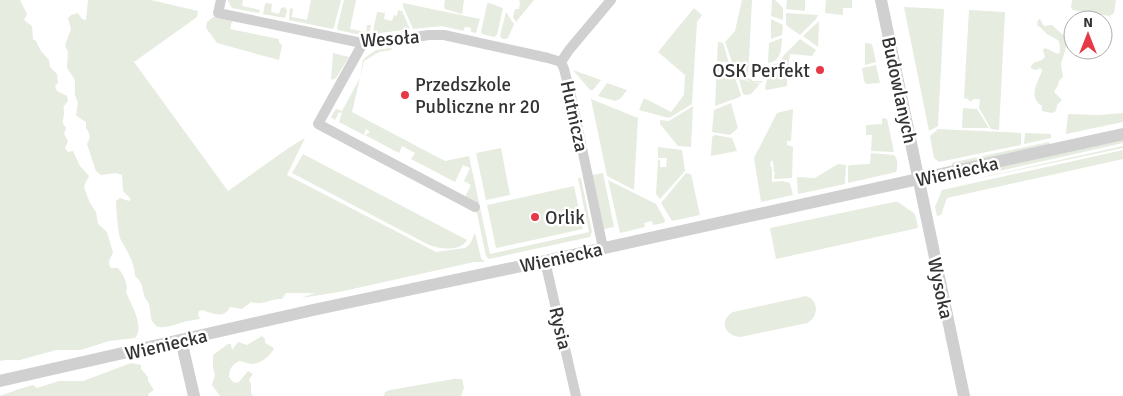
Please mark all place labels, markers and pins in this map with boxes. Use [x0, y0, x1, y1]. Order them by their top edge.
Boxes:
place label: OSK Perfekt [712, 59, 810, 83]
marker: OSK Perfekt [814, 64, 826, 76]
place label: Przedszkole Publiczne nr 20 [415, 73, 540, 119]
marker: Przedszkole Publiczne nr 20 [399, 89, 411, 101]
place label: Orlik [545, 206, 585, 230]
marker: Orlik [529, 211, 541, 223]

